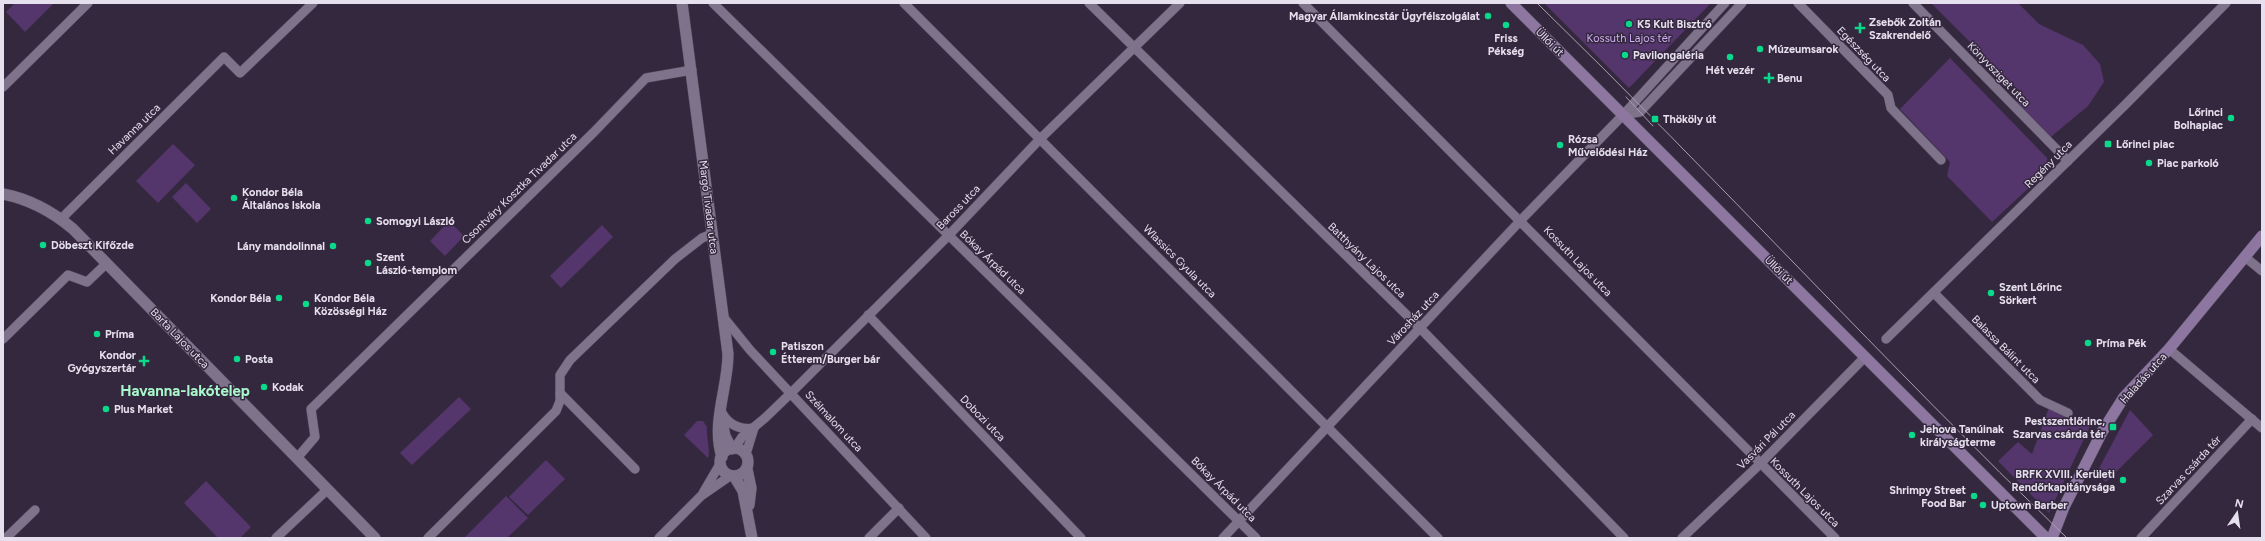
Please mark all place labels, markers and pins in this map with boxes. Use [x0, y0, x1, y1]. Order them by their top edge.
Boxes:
place label: Magyar Államkincstár Ügyfélszolgálat [1289, 9, 1481, 23]
marker: Magyar Államkincstár Ügyfélszolgálat [1483, 11, 1493, 21]
place label: Zsebők Zoltán Szakrendelő [1869, 16, 1941, 42]
place label: K5 Kult Bisztró [1637, 18, 1712, 31]
marker: K5 Kult Bisztró [1624, 19, 1634, 29]
marker: Friss Pékség [1501, 20, 1511, 30]
marker: Zsebők Zoltán Szakrendelő [1854, 22, 1866, 34]
place label: Friss Pékség [1488, 32, 1524, 58]
place label: Múzeumsarok [1768, 43, 1838, 56]
marker: Múzeumsarok [1755, 44, 1765, 54]
place label: Pavilongaléria [1633, 49, 1704, 62]
marker: Pavilongaléria [1620, 50, 1630, 60]
marker: Hét vezér [1725, 52, 1735, 62]
place label: Hét vezér [1706, 64, 1755, 77]
place label: Benu [1777, 72, 1802, 85]
marker: Benu [1764, 73, 1774, 83]
place label: Lőrinci Bolhapiac [2174, 106, 2223, 132]
place label: Thököly út [1663, 113, 1717, 126]
marker: Lőrinci Bolhapiac [2226, 113, 2236, 123]
marker: Thököly út [1650, 114, 1660, 124]
place label: Rózsa Művelődési Ház [1568, 133, 1647, 159]
place label: Lőrinci piac [2116, 138, 2174, 151]
marker: Lőrinci piac [2103, 139, 2113, 149]
marker: Rózsa Művelődési Ház [1555, 140, 1565, 150]
place label: Piac parkoló [2157, 157, 2219, 170]
marker: Piac parkoló [2144, 158, 2154, 168]
place label: Kondor Béla Általános Iskola [242, 186, 321, 212]
marker: Kondor Béla Általános Iskola [229, 193, 239, 203]
place label: Somogyi László [376, 215, 455, 228]
marker: Somogyi László [363, 216, 373, 226]
place label: Döbeszt Kifőzde [51, 239, 134, 252]
marker: Döbeszt Kifőzde [38, 240, 48, 250]
place label: Lány mandolinnal [237, 240, 325, 253]
marker: Lány mandolinnal [328, 241, 338, 251]
place label: Szent László-templom [376, 251, 457, 277]
marker: Szent László-templom [363, 258, 373, 268]
place label: Szent Lőrinc Sörkert [1999, 281, 2062, 307]
marker: Szent Lőrinc Sörkert [1986, 288, 1996, 298]
place label: Kondor Béla [210, 292, 271, 305]
place label: Kondor Béla Közösségi Ház [314, 292, 387, 318]
marker: Kondor Béla [274, 293, 284, 303]
marker: Kondor Béla Közösségi Ház [301, 299, 311, 309]
place label: Príma [105, 328, 134, 341]
marker: Príma [92, 329, 102, 339]
place label: Príma Pék [2096, 337, 2146, 350]
marker: Príma Pék [2083, 338, 2093, 348]
place label: Patiszon Étterem/Burger bár [781, 340, 881, 366]
marker: Patiszon Étterem/Burger bár [768, 347, 778, 357]
place label: Kondor Gyógyszertár [67, 349, 137, 375]
place label: Posta [245, 353, 273, 366]
marker: Posta [232, 354, 242, 364]
marker: Kondor Gyógyszertár [139, 356, 149, 366]
place label: Kodak [272, 381, 304, 394]
marker: Kodak [259, 382, 269, 392]
place label: Plus Market [114, 403, 174, 416]
marker: Plus Market [101, 404, 111, 414]
place label: Pestszentlőrinc, Szarvas csárda tér [2013, 415, 2106, 441]
marker: Pestszentlőrinc, Szarvas csárda tér [2108, 422, 2118, 432]
place label: Jehova Tanúinak királyságterme [1920, 423, 2004, 449]
marker: Jehova Tanúinak királyságterme [1907, 430, 1917, 440]
place label: BRFK XVIII. Kerületi Rendőrkapitánysága [2012, 468, 2115, 494]
marker: BRFK XVIII. Kerületi Rendőrkapitánysága [2118, 475, 2128, 485]
place label: Shrimpy Street Food Bar [1889, 484, 1967, 510]
marker: Shrimpy Street Food Bar [1969, 491, 1979, 501]
place label: Uptown Barber [1991, 499, 2068, 512]
marker: Uptown Barber [1978, 500, 1988, 510]

